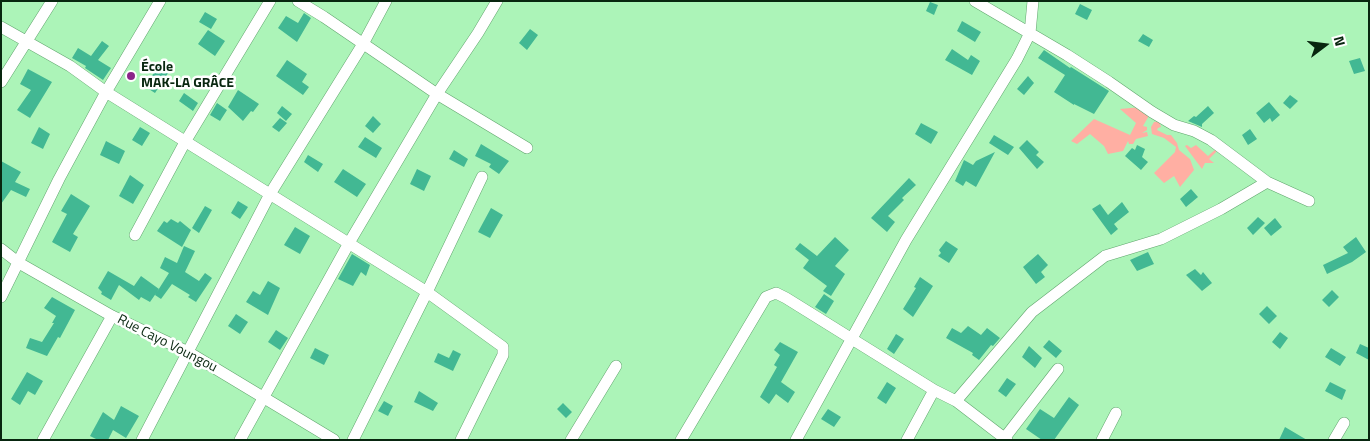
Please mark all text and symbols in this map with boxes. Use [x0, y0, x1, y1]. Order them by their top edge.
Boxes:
north arrow [1300, 20, 1350, 70]
text: N [1329, 34, 1351, 48]
place label: École MAK-LA GRÂCE [141, 60, 234, 92]
marker: École MAK-LA GRÂCE [125, 70, 137, 82]
street label: Rue Cayo Voungou [114, 312, 220, 376]

